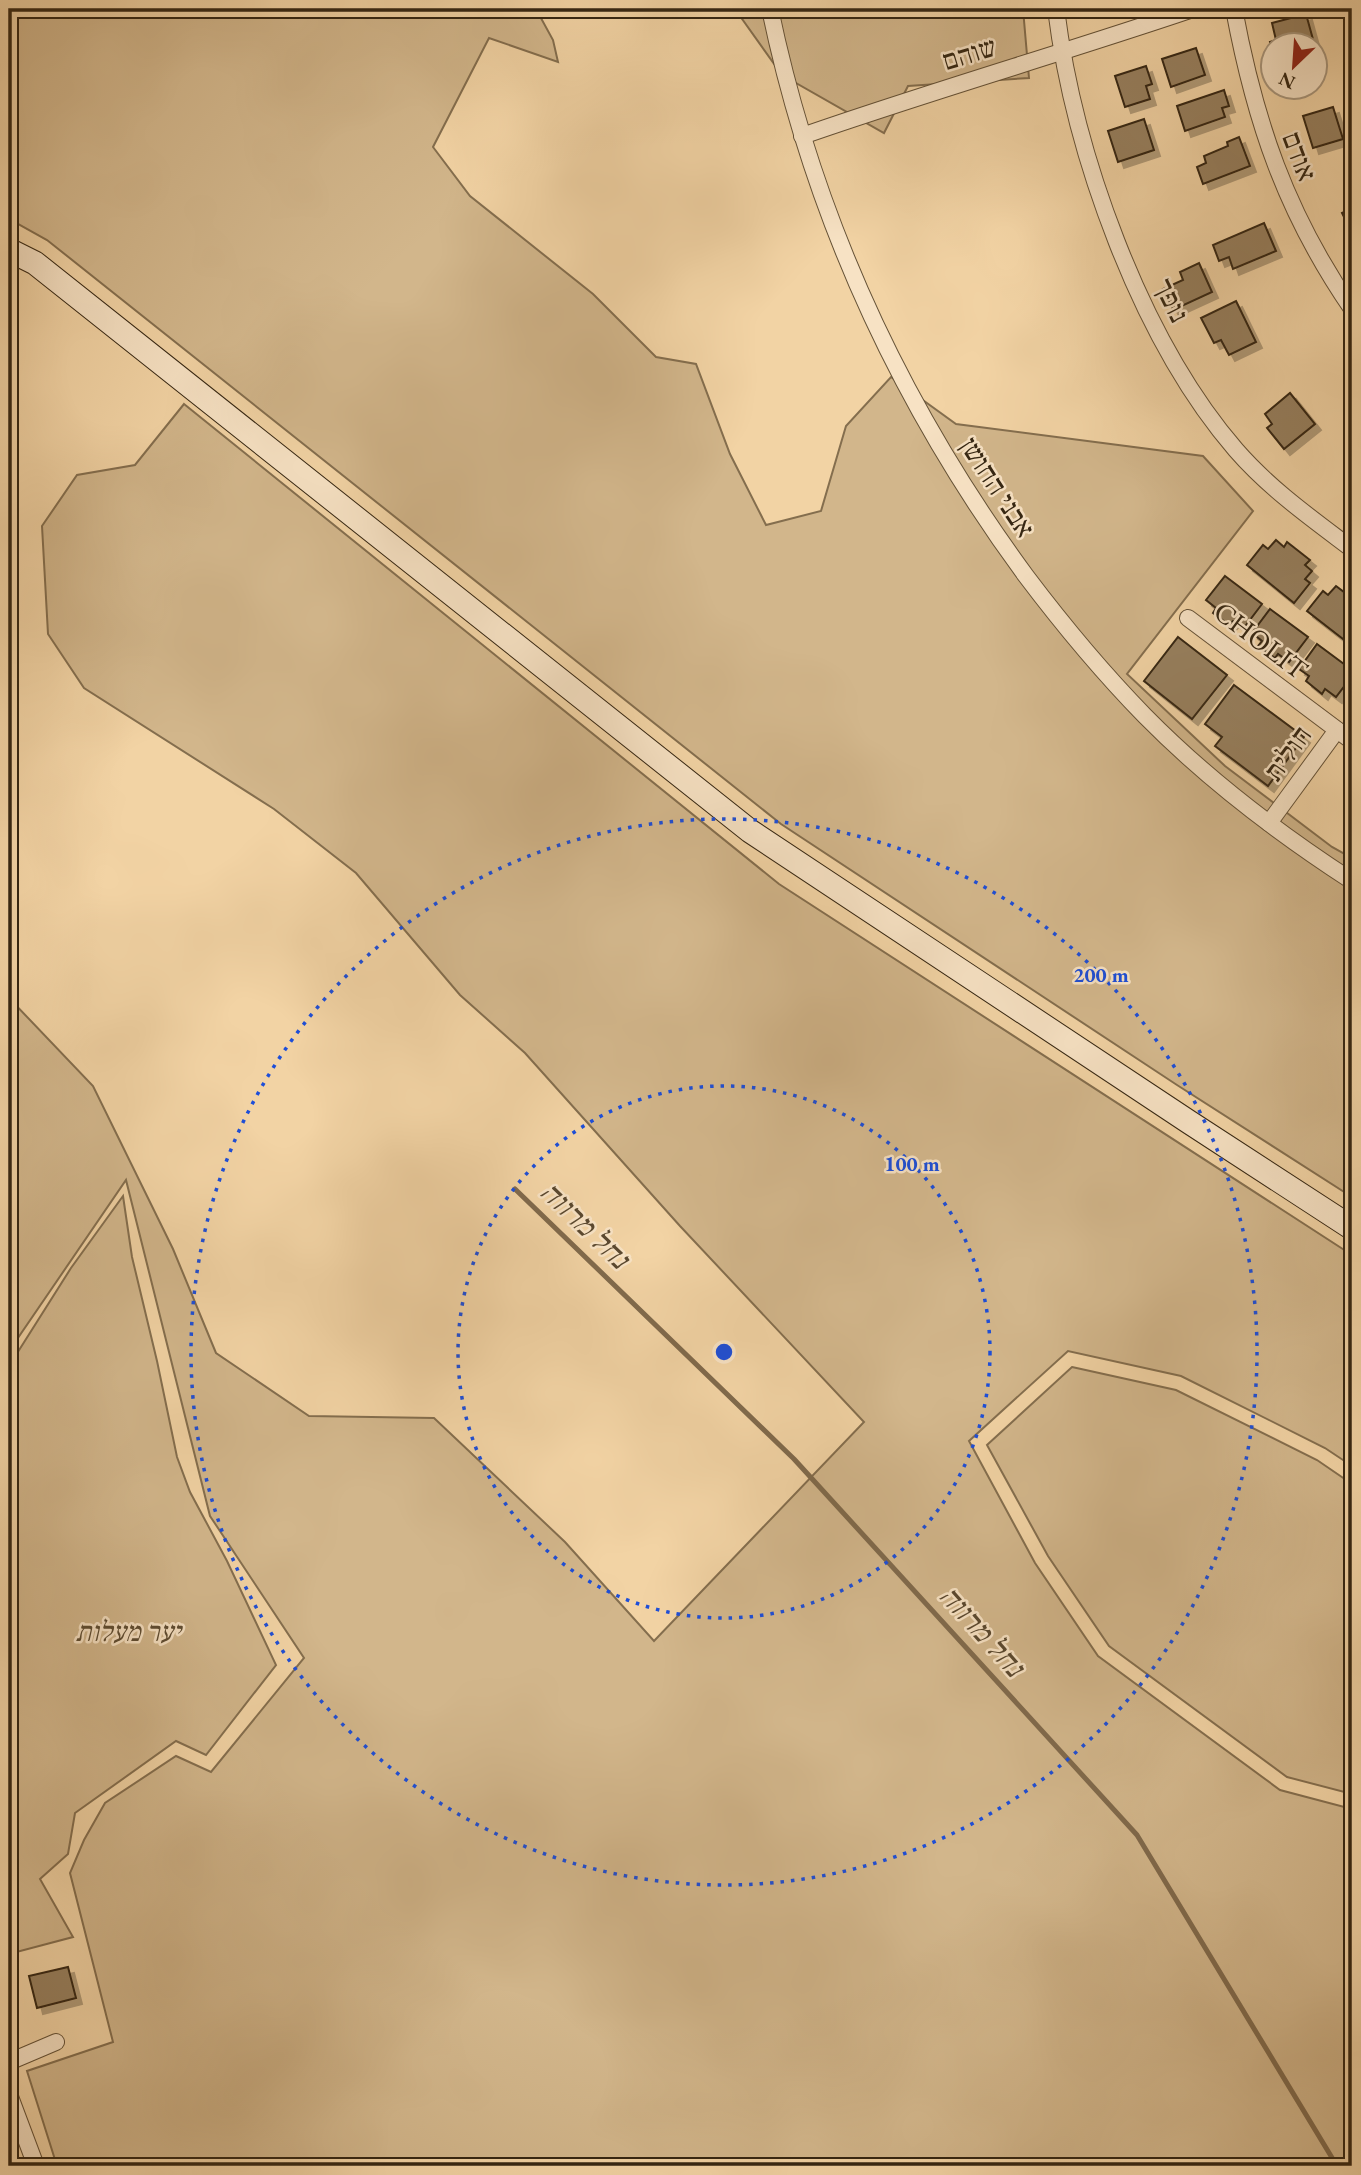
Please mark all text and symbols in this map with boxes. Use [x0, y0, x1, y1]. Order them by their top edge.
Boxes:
street label: שוהם [938, 28, 1000, 78]
north arrow [1260, 32, 1330, 102]
text: N [1274, 66, 1299, 96]
street label: אודם [1274, 126, 1326, 186]
street label: נופך [1146, 272, 1198, 328]
street label: אבני החושן [952, 430, 1044, 544]
street label: CHOLIT [1207, 593, 1315, 687]
street label: חולית [1255, 718, 1319, 788]
text: 200 m [1073, 961, 1129, 988]
text: 100 m [884, 1150, 940, 1177]
water label: נחל מרווה [532, 1172, 640, 1278]
centre of rings [712, 1340, 736, 1364]
water label: נחל מרווה [931, 1577, 1035, 1686]
park label: יער מעלות [76, 1613, 184, 1649]

